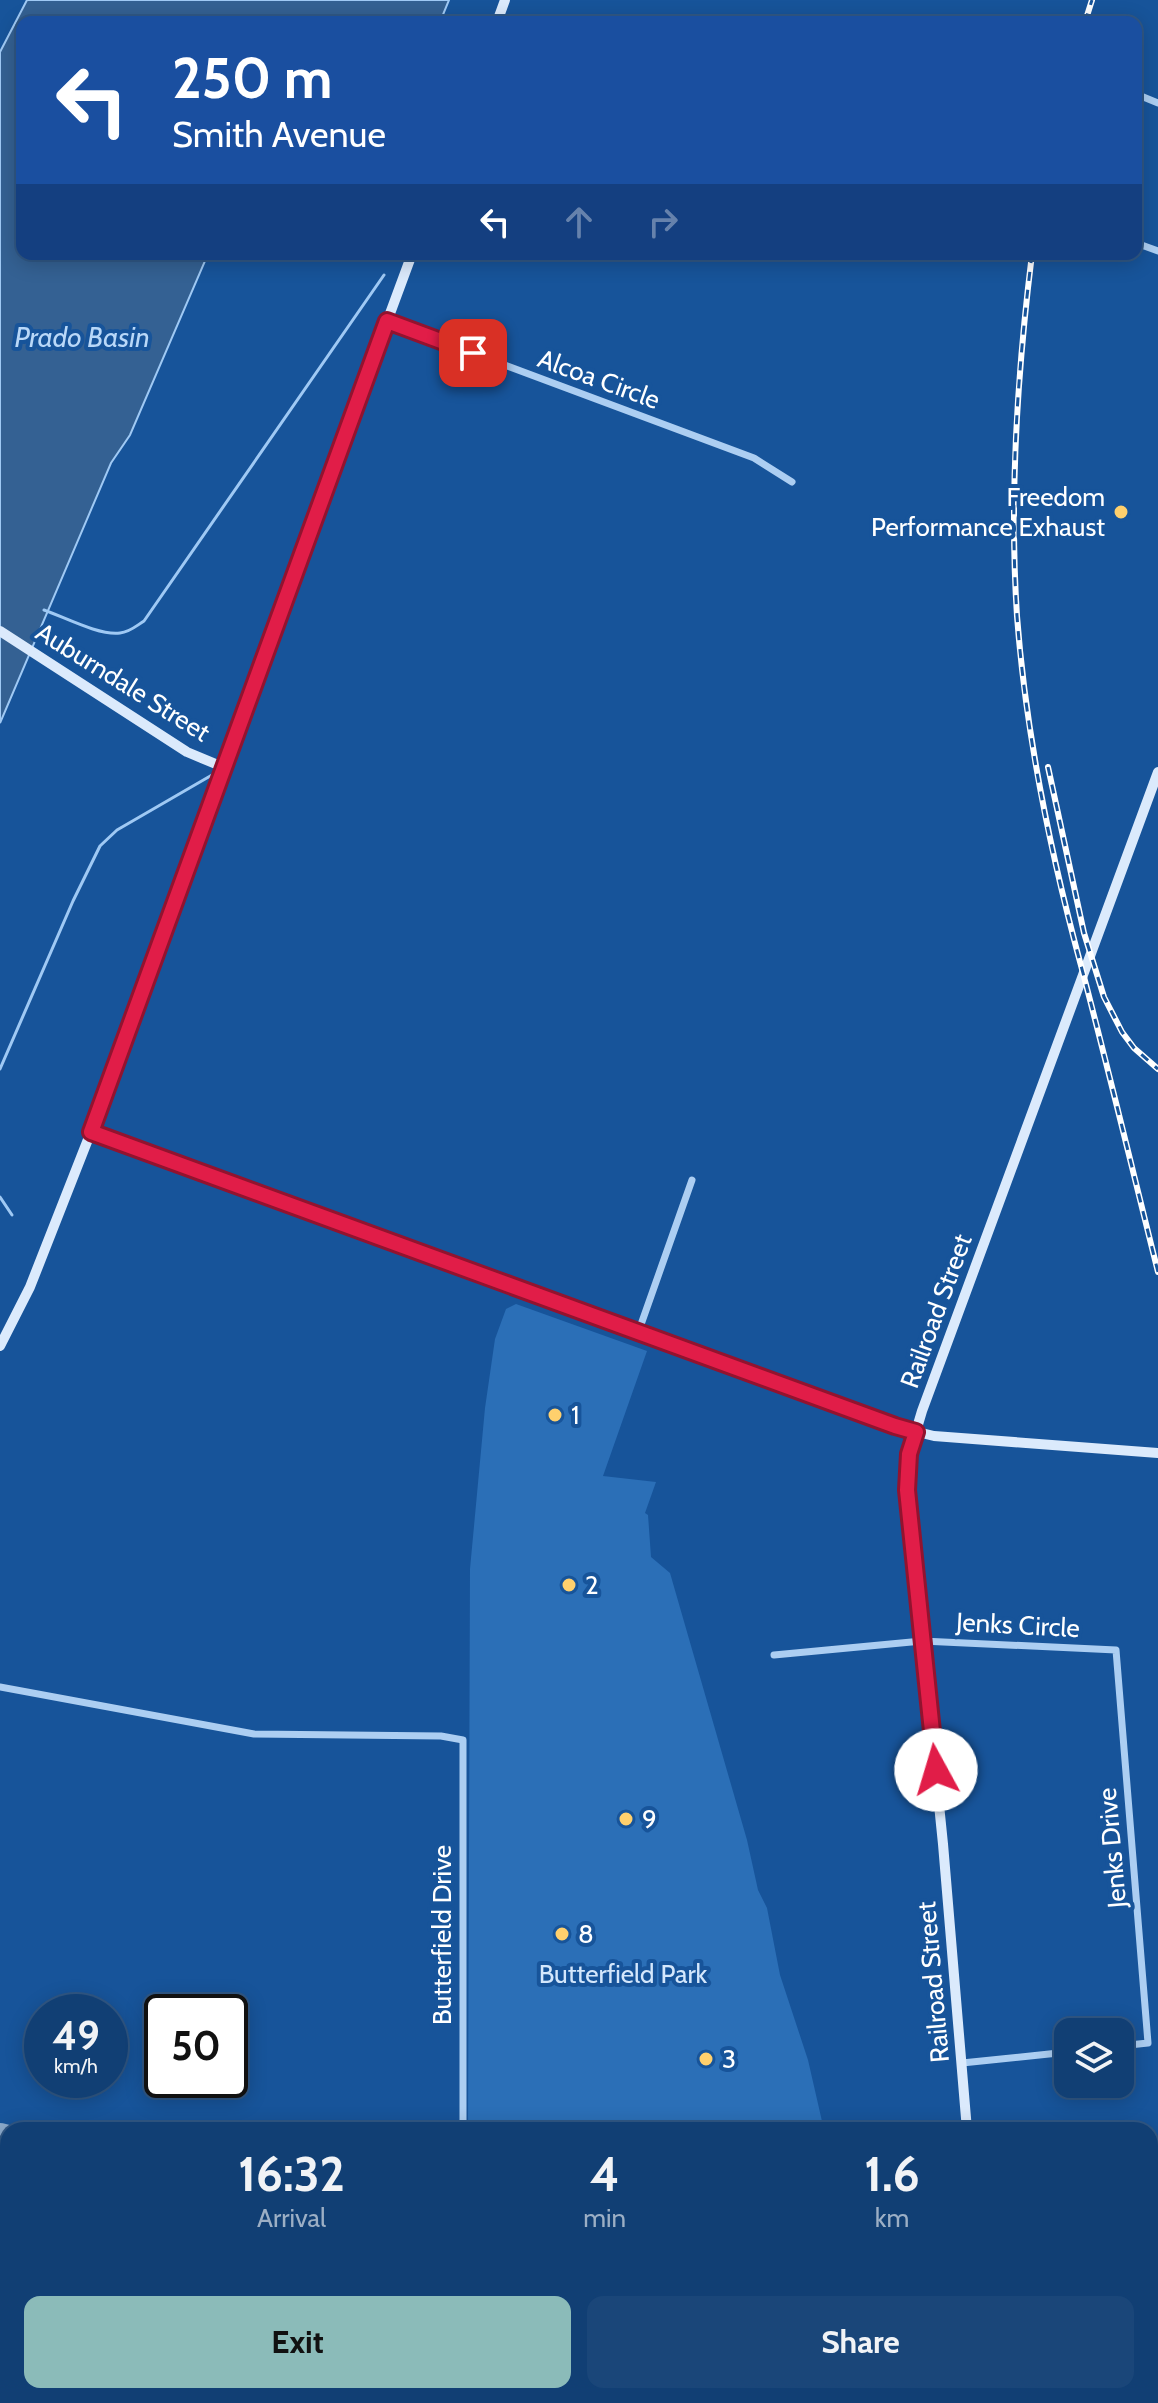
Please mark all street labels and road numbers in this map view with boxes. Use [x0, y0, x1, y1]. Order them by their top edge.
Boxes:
street label: Alcoa Circle [534, 342, 664, 416]
street label: Auburndale Street [30, 616, 216, 748]
street label: Railroad Street [893, 1229, 979, 1392]
street label: Jenks Circle [954, 1606, 1081, 1644]
street label: Jenks Drive [1091, 1786, 1133, 1911]
street label: Butterfield Drive [426, 1845, 458, 2025]
street label: Railroad Street [910, 1900, 956, 2064]

